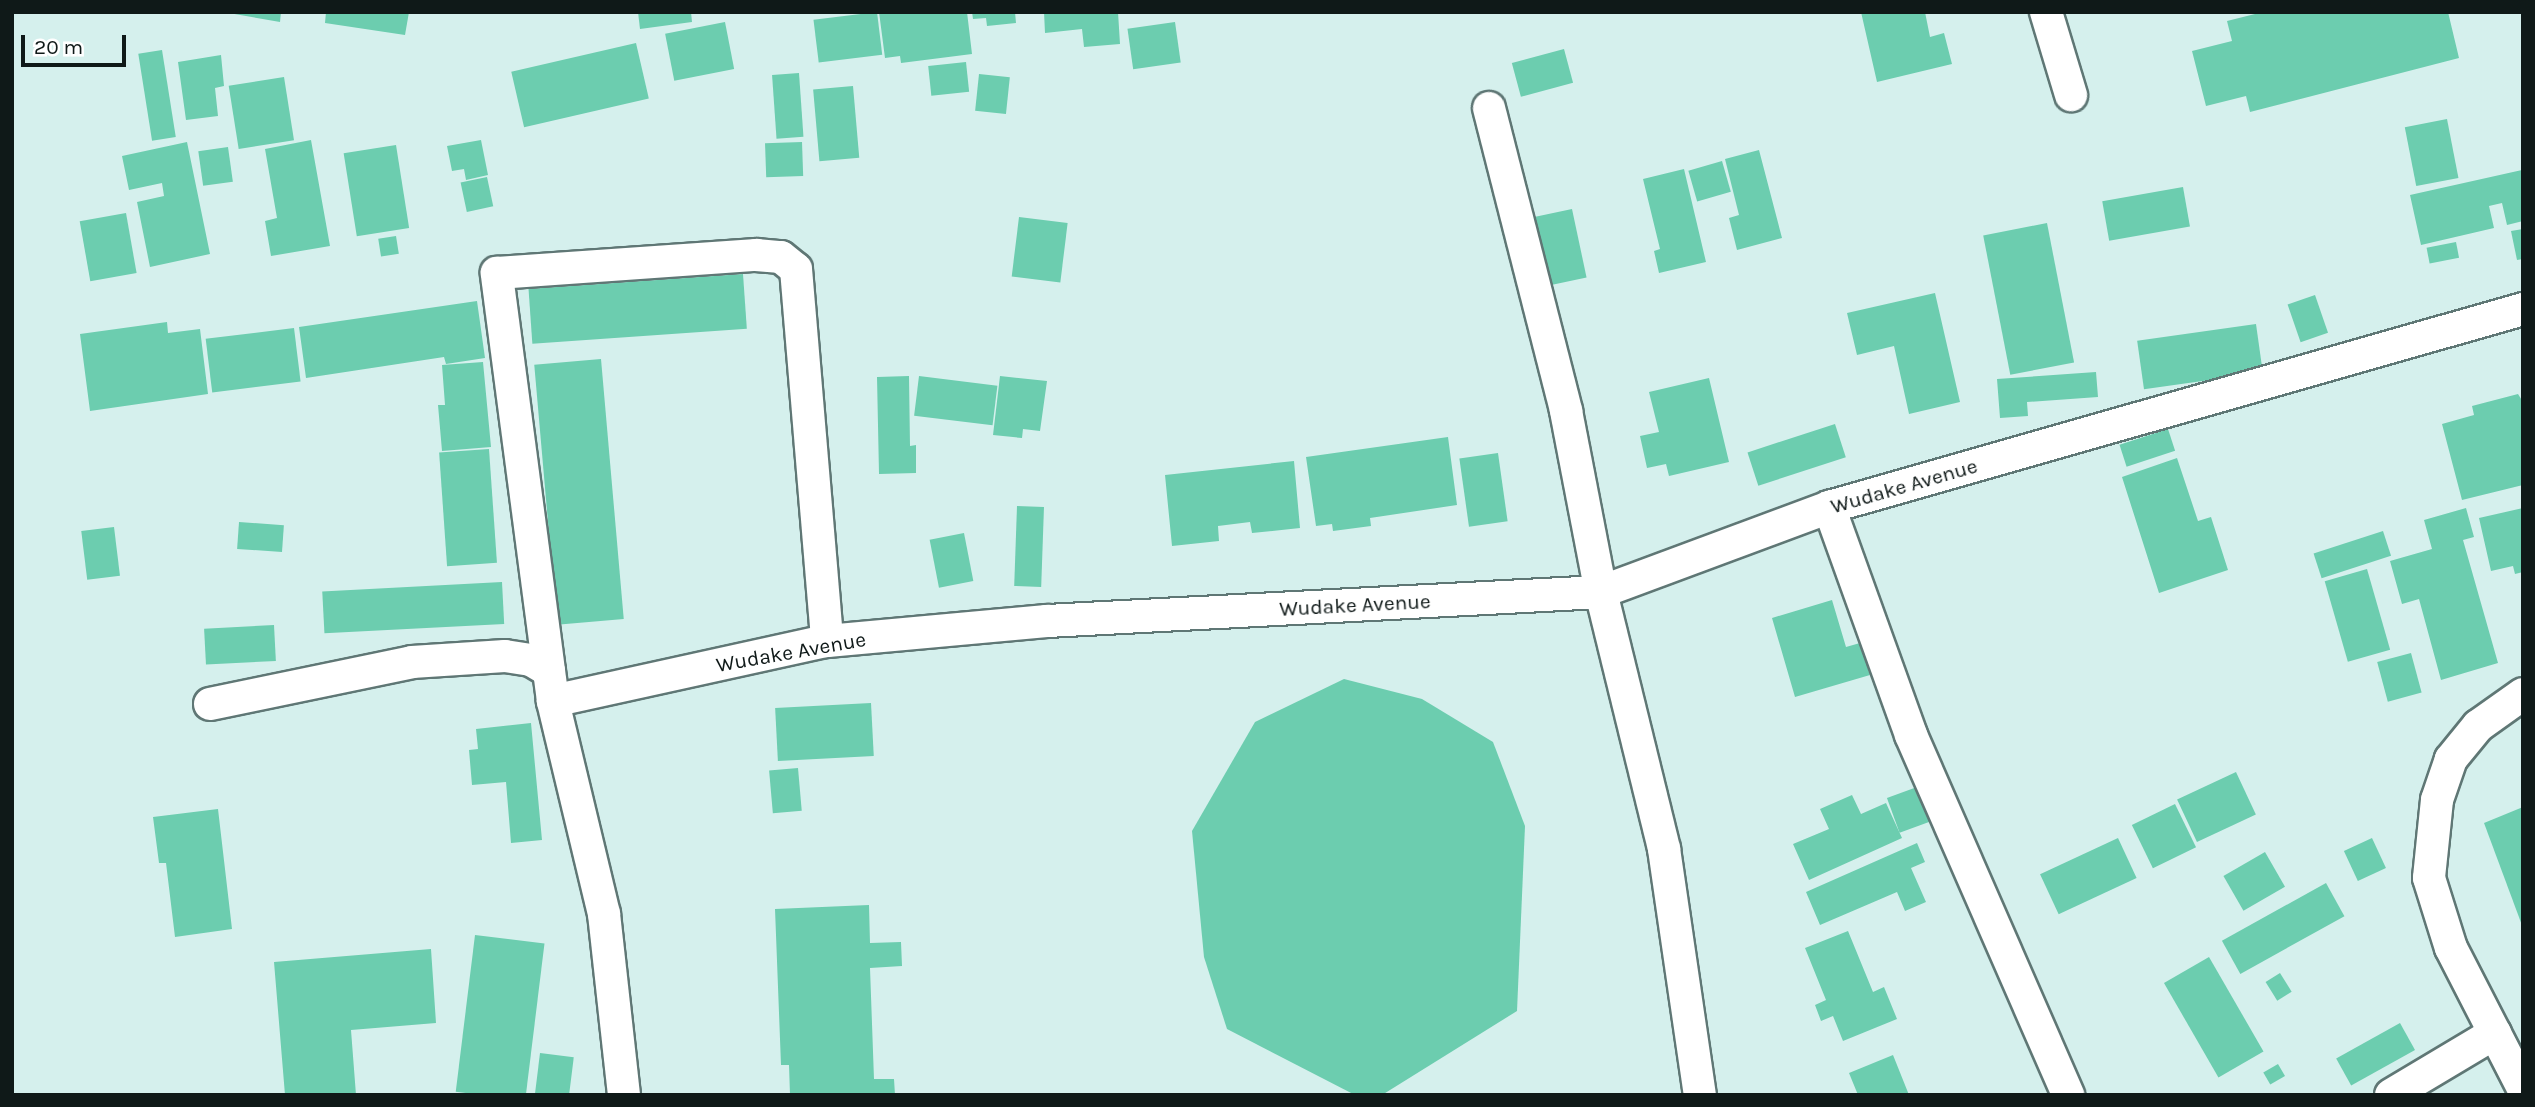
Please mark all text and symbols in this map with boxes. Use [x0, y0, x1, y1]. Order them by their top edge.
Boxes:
scale bar [24, 21, 130, 65]
text: 20 m [34, 35, 83, 59]
street label: Wudake Avenue [1828, 453, 1980, 519]
street label: Wudake Avenue [1279, 588, 1431, 622]
street label: Wudake Avenue [714, 626, 868, 678]

